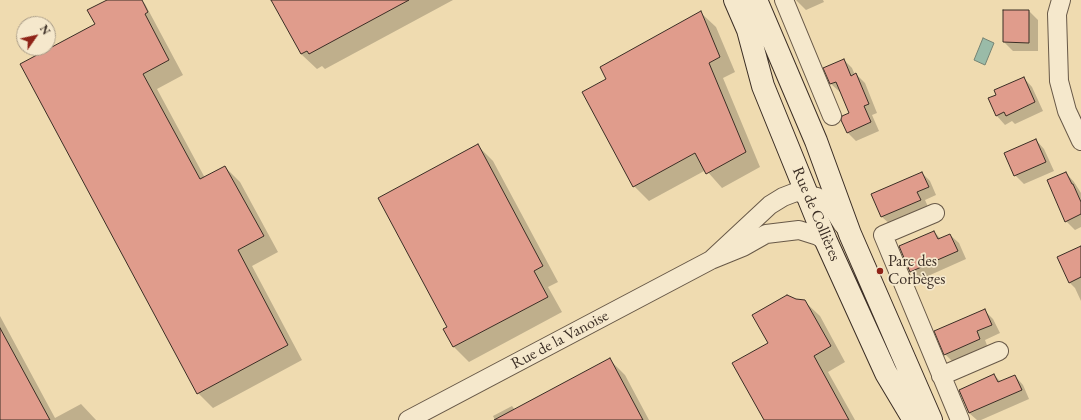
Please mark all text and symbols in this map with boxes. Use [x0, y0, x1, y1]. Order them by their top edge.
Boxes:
north arrow [16, 16, 56, 56]
text: N [37, 22, 53, 37]
street label: Rue de Collières [788, 164, 844, 264]
place label: Parc des Corbèges [888, 252, 945, 290]
marker: Parc des Corbèges [875, 266, 885, 276]
street label: Rue de la Vanoise [508, 306, 612, 374]

